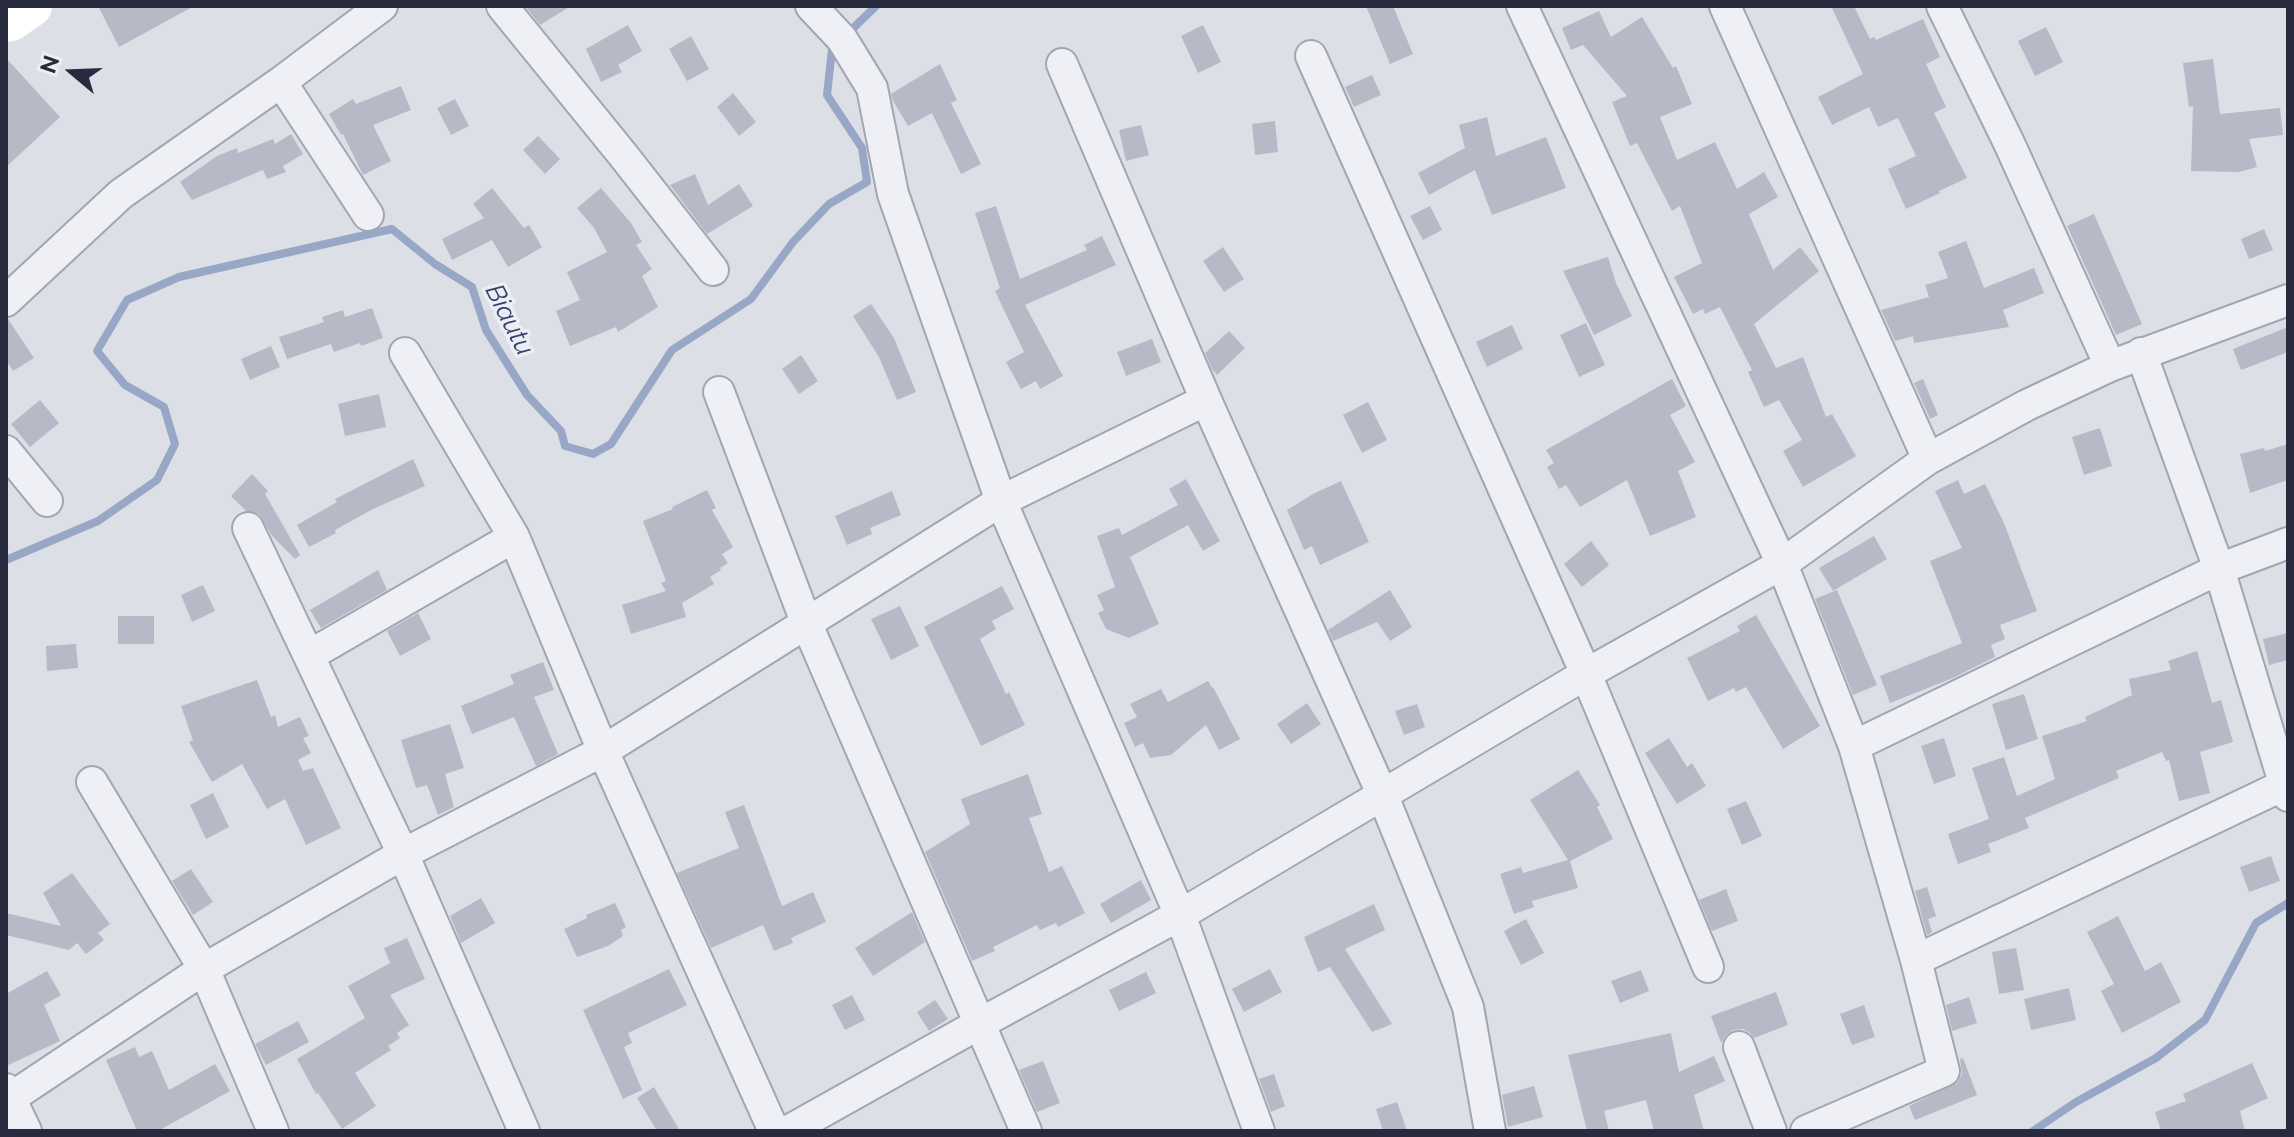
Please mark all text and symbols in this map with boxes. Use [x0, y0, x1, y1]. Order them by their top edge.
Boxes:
north arrow [32, 32, 112, 112]
text: N [34, 52, 64, 76]
water label: Biautu [478, 279, 540, 361]

